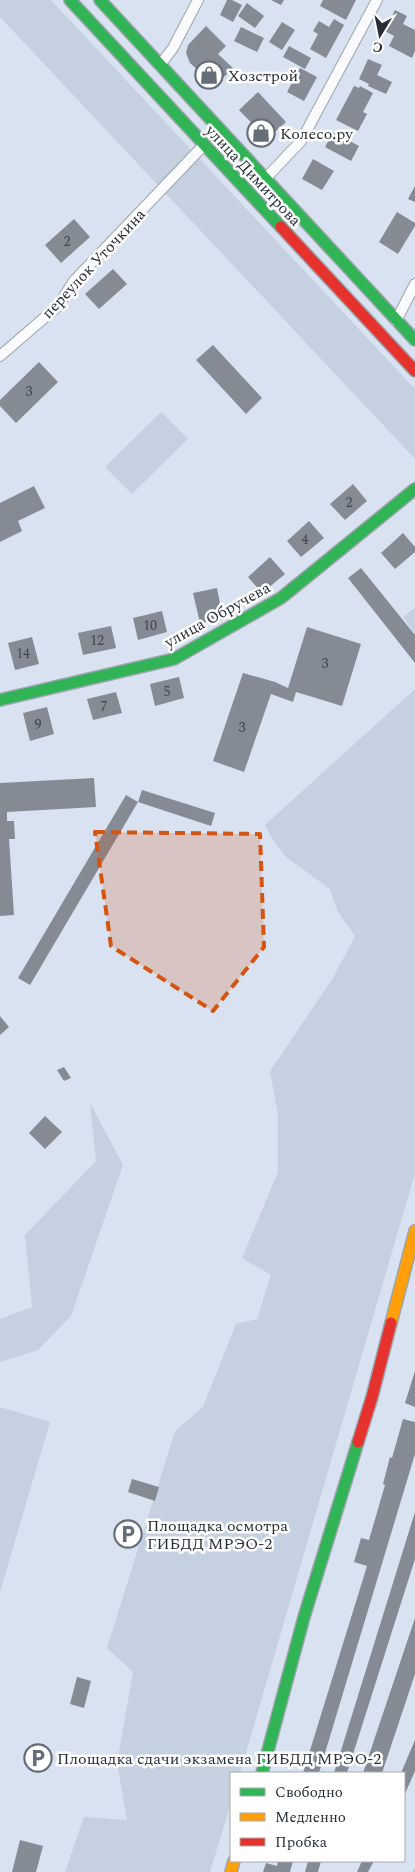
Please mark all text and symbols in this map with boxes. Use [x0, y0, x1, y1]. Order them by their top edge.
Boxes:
north arrow [355, 10, 405, 60]
text: С [371, 36, 385, 59]
shop icon: Хозстрой [194, 60, 224, 90]
place label: Хозстрой [228, 64, 298, 88]
shop icon: Колесо.ру [246, 118, 276, 148]
street label: улица Димитрова [199, 119, 307, 232]
place label: Колесо.ру [280, 122, 354, 146]
street label: переулок Уточкина [36, 203, 151, 324]
house number: 2 [64, 231, 71, 252]
house number: 3 [26, 381, 33, 402]
house number: 2 [346, 492, 353, 513]
house number: 4 [302, 529, 309, 550]
street label: улица Обручева [159, 576, 275, 655]
house number: 10 [143, 615, 157, 636]
house number: 12 [90, 630, 104, 651]
house number: 14 [16, 643, 30, 664]
house number: 3 [322, 653, 329, 674]
house number: 5 [164, 681, 171, 702]
house number: 7 [101, 696, 108, 717]
house number: 9 [35, 714, 42, 735]
house number: 3 [239, 717, 246, 738]
place label: Площадка осмотра ГИБДД МРЭО-2 [147, 1514, 288, 1556]
parking icon: Площадка осмотра ГИБДД МРЭО-2 [113, 1519, 143, 1549]
parking icon: Площадка сдачи экзамена ГИБДД МРЭО-2 [23, 1743, 53, 1773]
place label: Площадка сдачи экзамена ГИБДД МРЭО-2 [57, 1747, 381, 1771]
legend [230, 1772, 405, 1862]
text: Свободно [275, 1781, 343, 1804]
text: Медленно [275, 1806, 346, 1829]
text: Пробка [275, 1831, 328, 1854]

